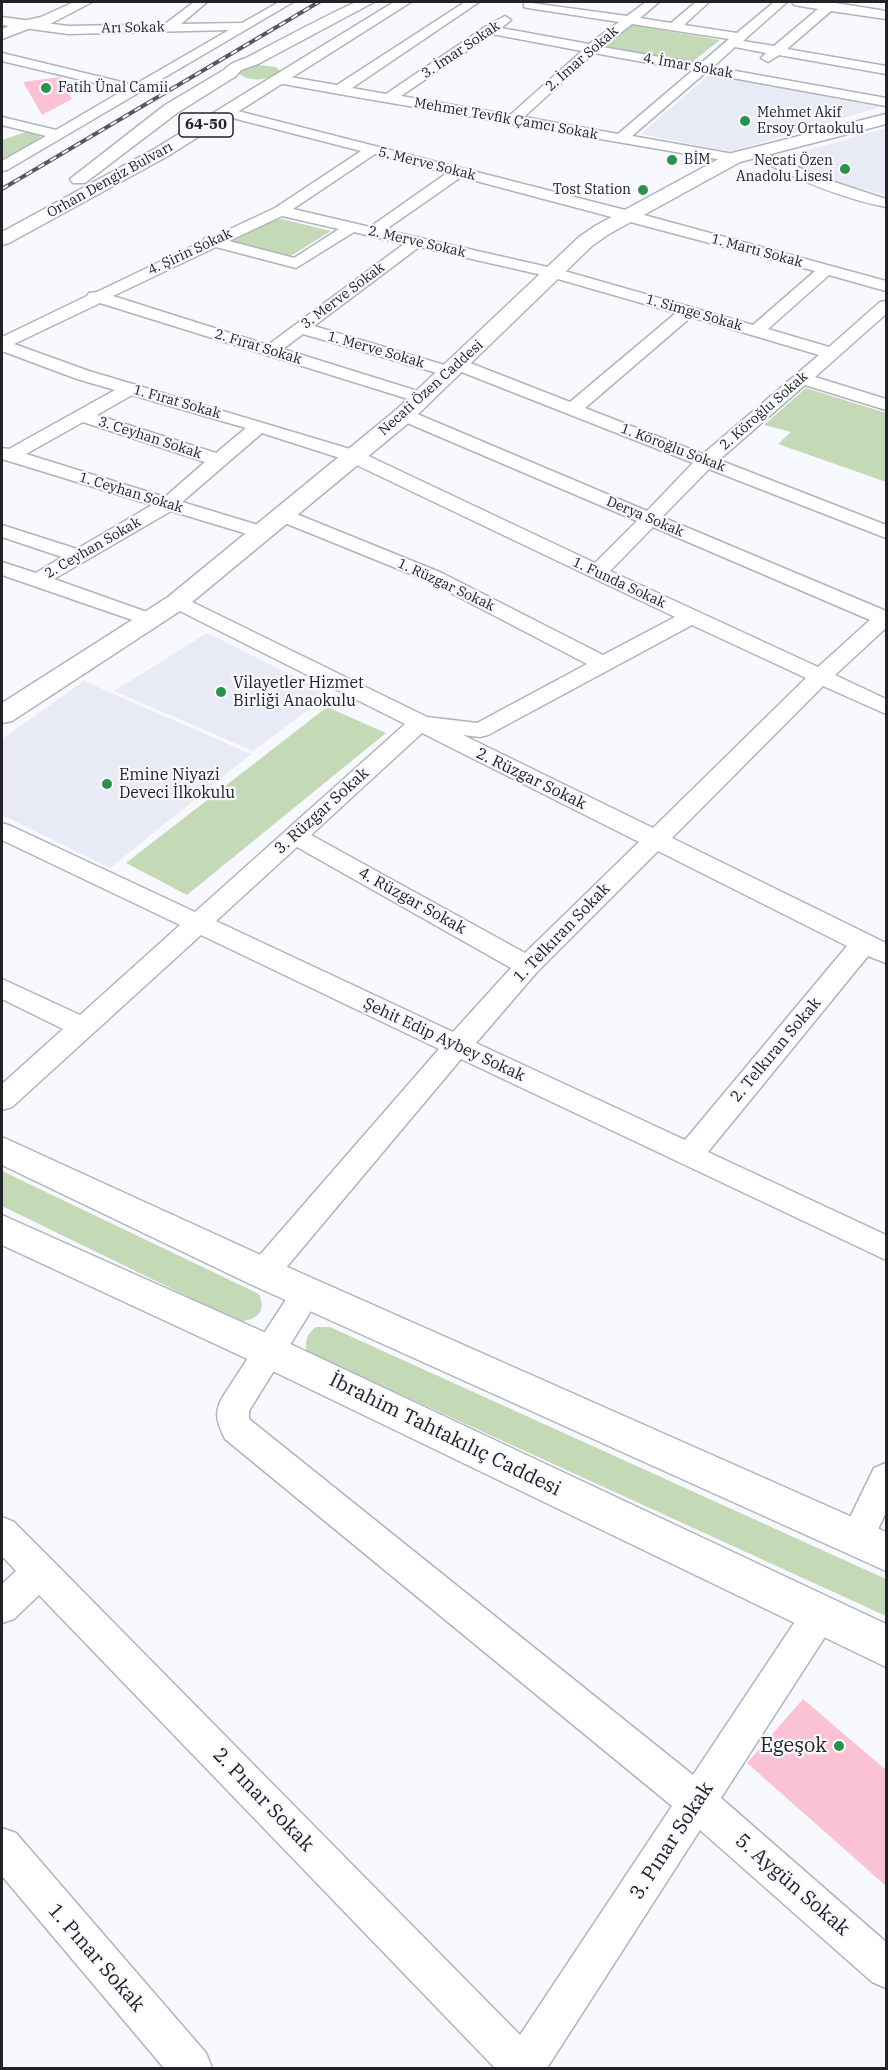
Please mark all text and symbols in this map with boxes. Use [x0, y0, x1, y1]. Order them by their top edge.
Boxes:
street label: 3. İmar Sokak [419, 18, 503, 82]
street label: Arı Sokak [101, 19, 165, 37]
street label: 2. İmar Sokak [542, 23, 622, 95]
street label: 4. İmar Sokak [642, 50, 734, 82]
place label: Fatih Ünal Camii [58, 80, 168, 96]
marker: Fatih Ünal Camii [39, 81, 53, 95]
street label: Mehmet Tevfik Çamcı Sokak [413, 95, 599, 143]
place label: Mehmet Akif Ersoy Ortaokulu [757, 105, 864, 138]
road number: 64-50 [179, 113, 233, 137]
marker: Mehmet Akif Ersoy Ortaokulu [738, 114, 752, 128]
street label: Orhan Dengiz Bulvarı [44, 138, 176, 222]
street label: 5. Merve Sokak [376, 144, 478, 184]
place label: BİM [684, 152, 710, 168]
marker: BİM [665, 153, 679, 167]
place label: Necati Özen Anadolu Lisesi [736, 153, 833, 186]
marker: Necati Özen Anadolu Lisesi [838, 162, 852, 176]
place label: Tost Station [553, 182, 631, 198]
marker: Tost Station [636, 183, 650, 197]
street label: 2. Merve Sokak [366, 223, 468, 261]
street label: 4. Şirin Sokak [145, 225, 235, 279]
street label: 1. Martı Sokak [709, 231, 805, 271]
street label: 3. Merve Sokak [298, 259, 388, 333]
street label: 1. Simge Sokak [644, 291, 744, 335]
street label: 2. Fırat Sokak [212, 326, 304, 368]
street label: 1. Merve Sokak [326, 328, 426, 372]
street label: Necati Özen Caddesi [375, 337, 487, 439]
street label: 2. Köroğlu Sokak [717, 368, 811, 454]
street label: 1. Fırat Sokak [131, 381, 223, 423]
street label: 3. Ceyhan Sokak [96, 413, 204, 463]
street label: 1. Köroğlu Sokak [618, 420, 728, 476]
street label: 1. Ceyhan Sokak [77, 469, 185, 517]
street label: Derya Sokak [604, 493, 686, 541]
street label: 2. Ceyhan Sokak [42, 514, 144, 582]
street label: 1. Funda Sokak [570, 554, 668, 612]
street label: 1. Rüzgar Sokak [395, 555, 497, 615]
place label: Vilayetler Hizmet Birliği Anaokulu [233, 673, 364, 711]
marker: Vilayetler Hizmet Birliği Anaokulu [214, 685, 228, 699]
street label: 2. Rüzgar Sokak [473, 744, 589, 814]
street label: 3. Rüzgar Sokak [271, 764, 373, 858]
place label: Emine Niyazi Deveci İlkokulu [119, 765, 235, 803]
marker: Emine Niyazi Deveci İlkokulu [100, 777, 114, 791]
street label: 4. Rüzgar Sokak [355, 863, 469, 939]
street label: 1. Telkıran Sokak [510, 879, 614, 987]
street label: Şehit Edip Aybey Sokak [360, 994, 528, 1086]
street label: 2. Telkıran Sokak [727, 994, 825, 1106]
street label: İbrahim Tahtakılıç Caddesi [325, 1368, 565, 1502]
place label: Egeşok [760, 1734, 827, 1758]
marker: Egeşok [832, 1739, 846, 1753]
street label: 2. Pınar Sokak [207, 1743, 319, 1857]
street label: 3. Pınar Sokak [625, 1778, 719, 1904]
street label: 5. Aygün Sokak [730, 1829, 854, 1941]
street label: 1. Pınar Sokak [43, 1899, 149, 2017]

